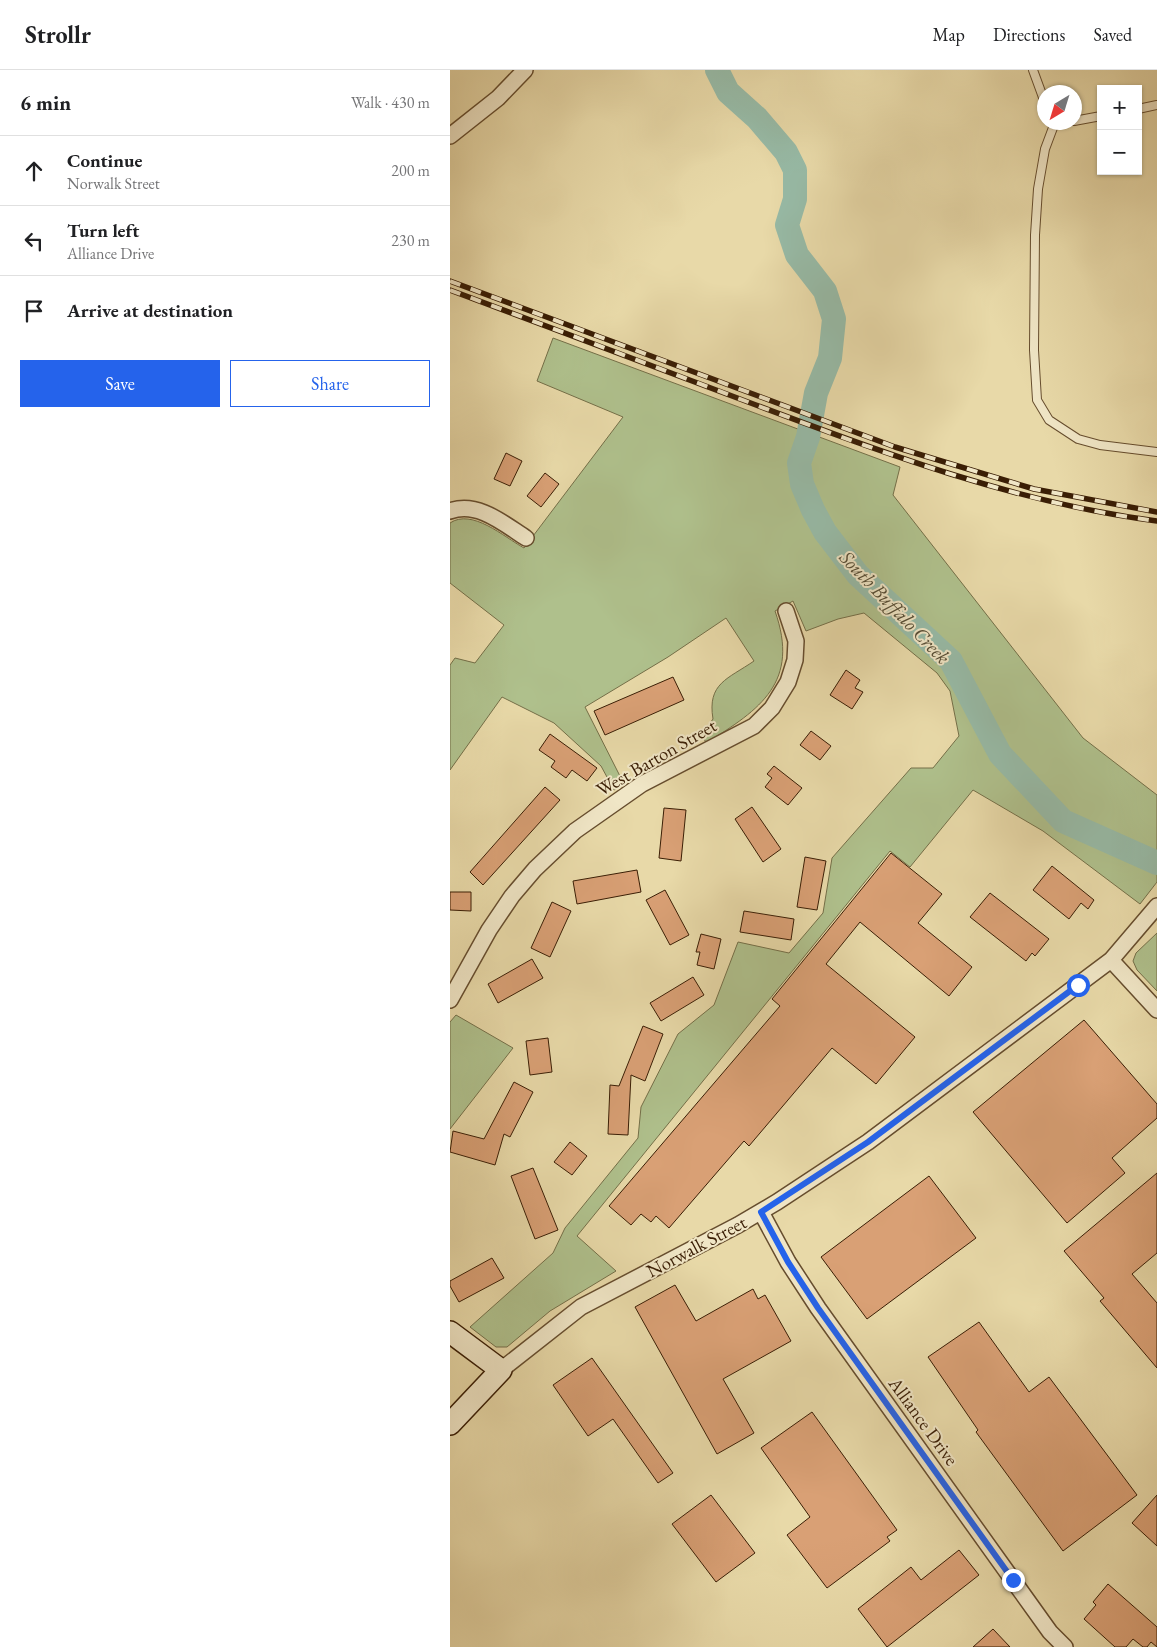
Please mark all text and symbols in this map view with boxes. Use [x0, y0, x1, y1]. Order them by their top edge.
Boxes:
text: Strollr [25, 19, 91, 50]
text: Map [933, 23, 965, 46]
text: Directions [993, 23, 1065, 46]
text: Saved [1093, 23, 1132, 46]
north arrow [1037, 85, 1082, 130]
map controls [1097, 85, 1142, 175]
button: + [1097, 85, 1142, 130]
text: 6 min [20, 89, 71, 116]
text: Walk · 430 m [351, 92, 430, 113]
button: − [1097, 130, 1142, 175]
text: Continue [67, 148, 142, 173]
icon: ahead [20, 157, 48, 185]
text: 200 m [391, 160, 430, 181]
text: Norwalk Street [67, 173, 160, 194]
text: Turn left [67, 218, 139, 243]
icon: left [20, 227, 48, 255]
text: 230 m [391, 230, 430, 251]
text: Alliance Drive [67, 243, 154, 264]
icon: arrive [20, 297, 48, 325]
text: Arrive at destination [67, 298, 233, 323]
button: Save [20, 360, 220, 407]
button: Share [230, 360, 430, 407]
water label: South Buffalo Creek [833, 544, 956, 669]
street label: West Barton Street [592, 713, 721, 802]
route start [1067, 974, 1090, 997]
street label: Norwalk Street [642, 1210, 751, 1283]
street label: Alliance Drive [882, 1371, 964, 1471]
route end [1002, 1569, 1025, 1592]

